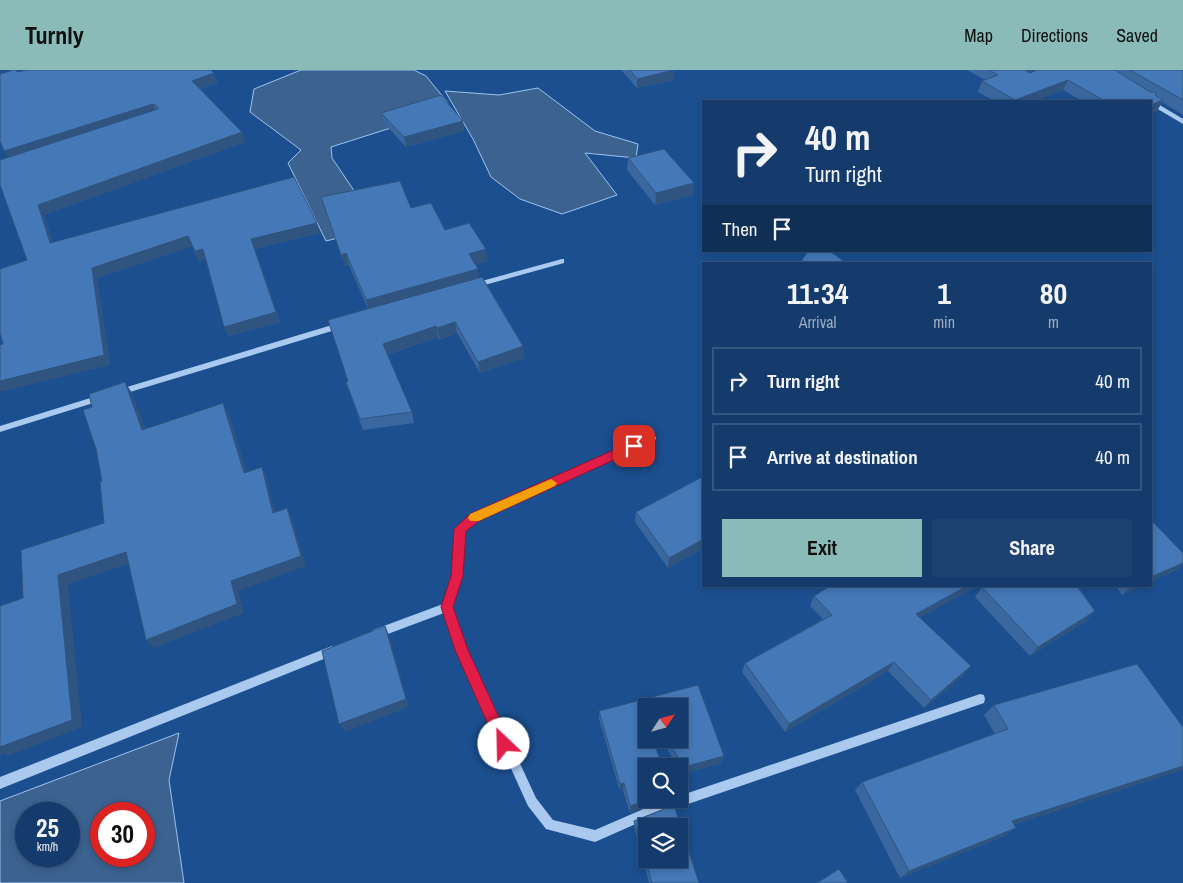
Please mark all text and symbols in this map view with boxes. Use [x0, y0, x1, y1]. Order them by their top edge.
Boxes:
text: Turnly [25, 19, 84, 51]
text: Map [964, 23, 993, 48]
text: Directions [1021, 23, 1088, 48]
text: Saved [1116, 23, 1158, 48]
text: 40 m [805, 114, 870, 161]
icon: right [722, 120, 787, 185]
text: Turn right [805, 159, 882, 189]
icon: arrive [768, 215, 796, 243]
text: Then [722, 216, 758, 242]
text: 11:34 [787, 273, 848, 313]
text: 1 [937, 273, 951, 313]
text: 80 [1040, 273, 1067, 313]
text: Arrival [799, 311, 837, 333]
text: min [933, 311, 955, 333]
text: m [1048, 311, 1059, 333]
icon: right [724, 367, 752, 395]
text: Turn right [767, 368, 839, 394]
text: 40 m [1095, 368, 1130, 394]
pin [613, 425, 655, 467]
icon: arrive [620, 432, 648, 460]
icon: arrive [724, 443, 752, 471]
text: Arrive at destination [767, 444, 918, 470]
text: 40 m [1095, 444, 1130, 470]
button: Exit [722, 519, 922, 577]
button: Share [932, 519, 1132, 577]
north arrow [638, 698, 688, 748]
map controls [638, 698, 688, 868]
position arrow [477, 717, 529, 769]
button: search [638, 758, 688, 808]
speed limit sign: 30 [90, 802, 155, 867]
text: 25 [36, 811, 59, 845]
button: layers [638, 818, 688, 868]
text: km/h [37, 839, 58, 855]

